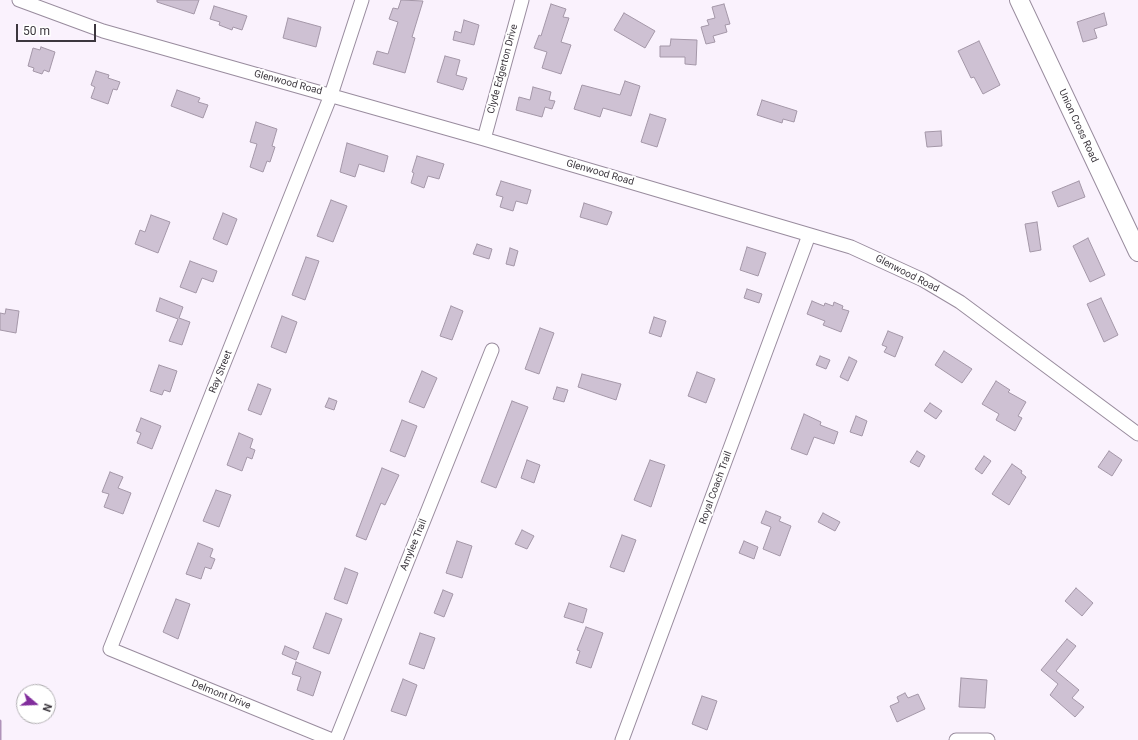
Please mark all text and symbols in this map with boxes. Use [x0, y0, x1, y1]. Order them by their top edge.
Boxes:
scale bar [18, 16, 98, 42]
street label: Clyde Edgerton Drive [485, 23, 521, 115]
text: 50 m [23, 24, 50, 38]
street label: Glenwood Road [253, 68, 323, 98]
street label: Union Cross Road [1056, 87, 1100, 165]
street label: Glenwood Road [565, 158, 635, 188]
street label: Glenwood Road [873, 253, 941, 295]
street label: Ray Street [207, 349, 235, 395]
street label: Royal Coach Trail [697, 450, 735, 526]
street label: Amylee Trail [398, 517, 430, 573]
street label: Delmont Drive [190, 678, 252, 712]
north arrow [16, 684, 56, 724]
text: N [39, 702, 54, 714]

